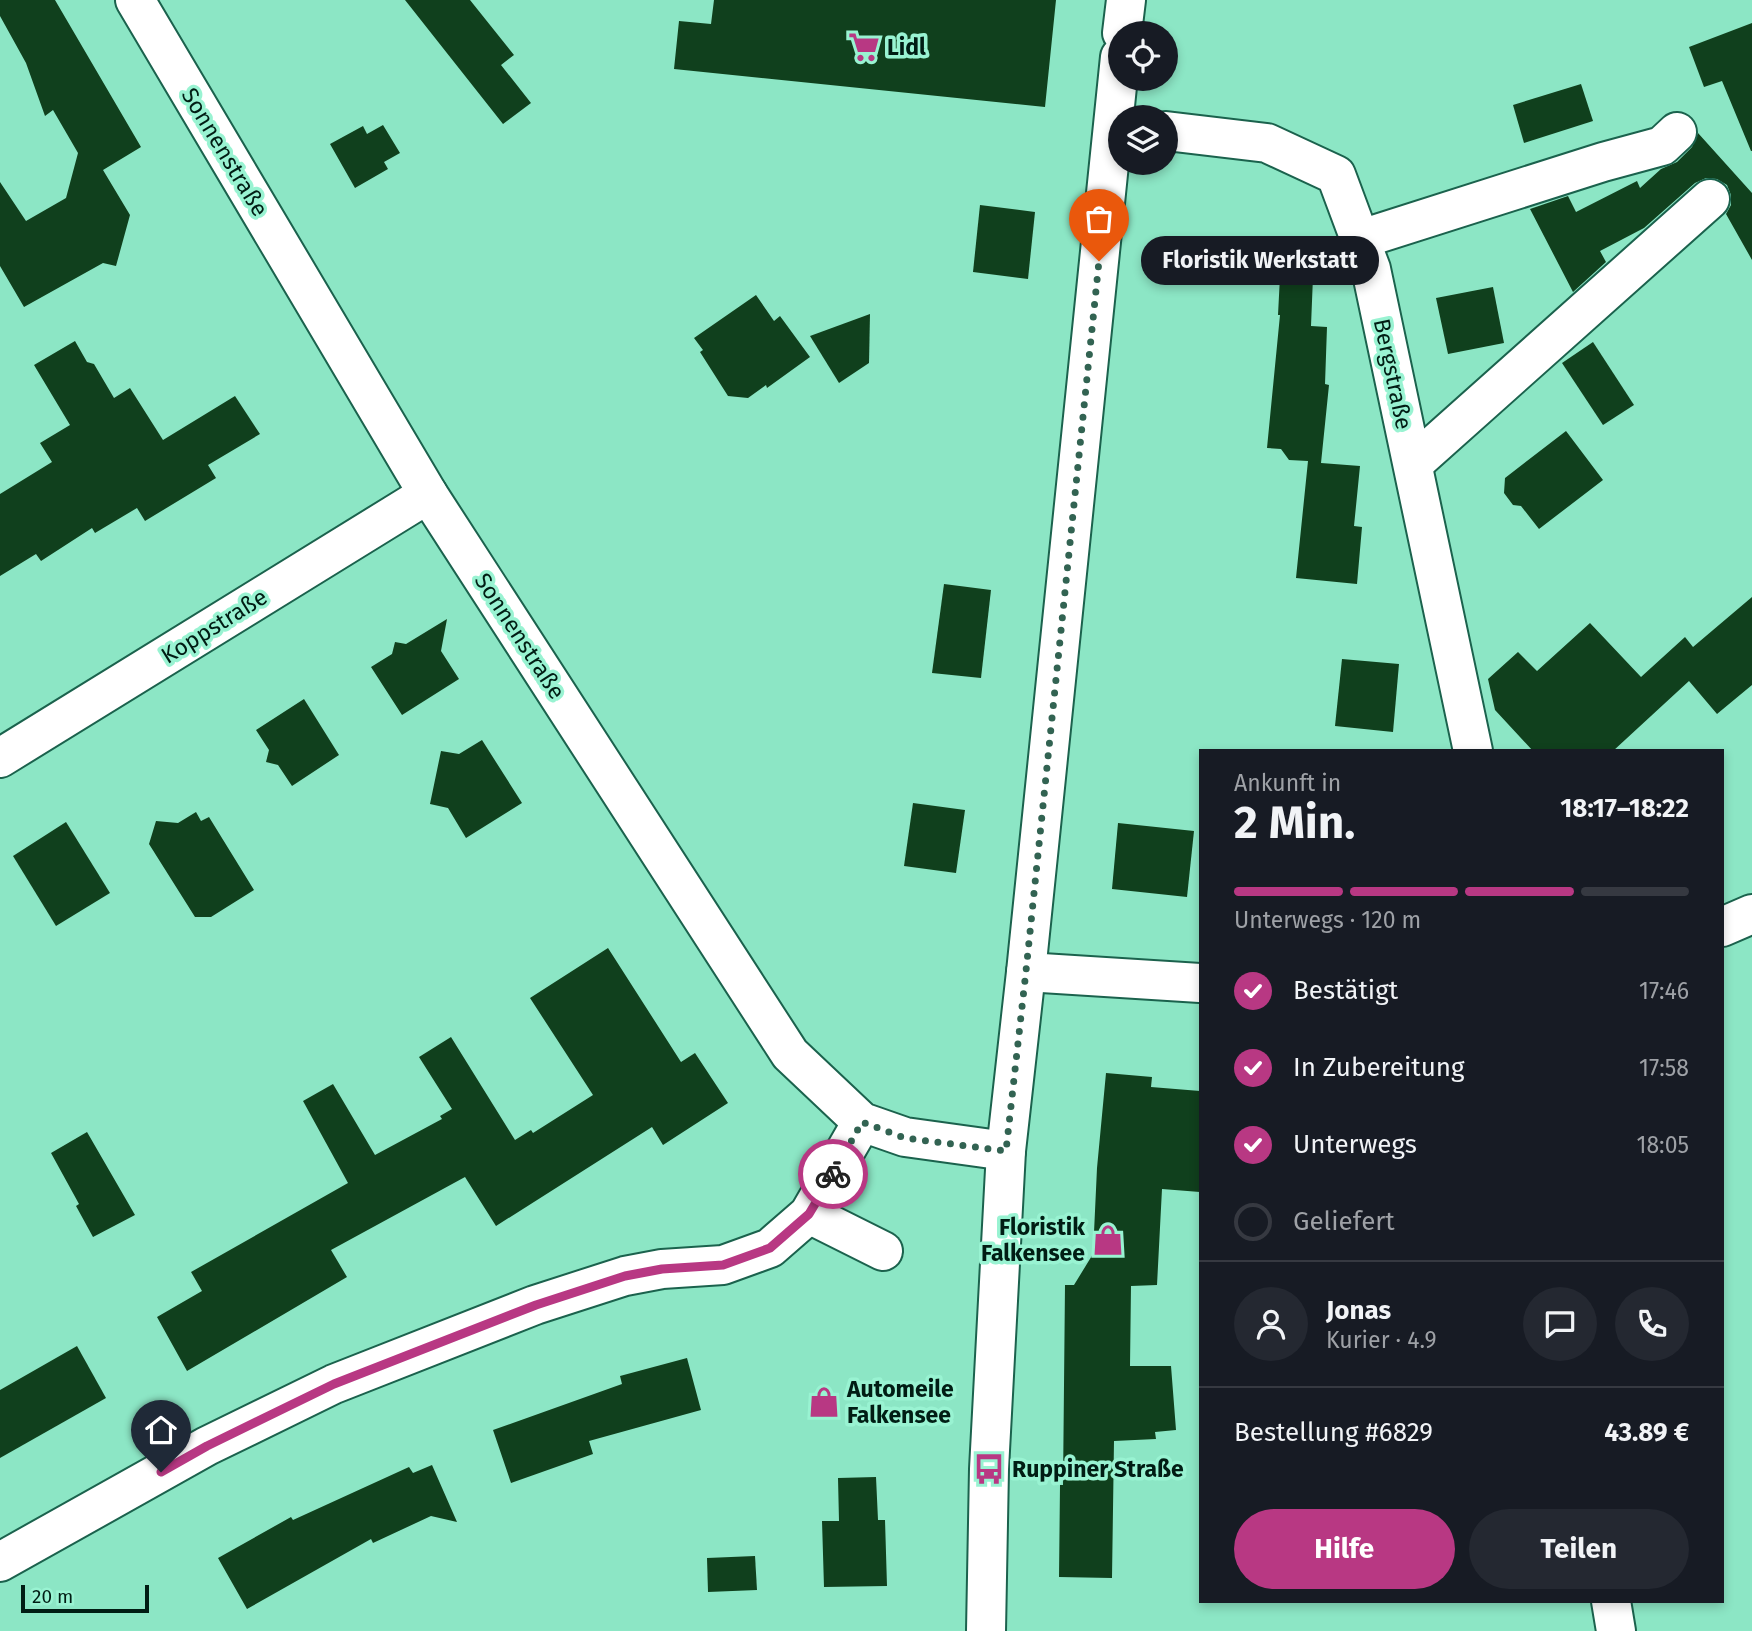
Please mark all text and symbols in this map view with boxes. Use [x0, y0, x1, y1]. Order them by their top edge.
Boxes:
map controls [1108, 21, 1178, 175]
button: locate [1108, 21, 1178, 91]
supermarket icon: Lidl [847, 30, 881, 64]
place label: Lidl [887, 33, 926, 61]
street label: Sonnenstraße [176, 83, 274, 221]
button: layers [1108, 105, 1178, 175]
pin [1069, 189, 1129, 261]
icon: bag [1080, 200, 1118, 238]
callout: Floristik Werkstatt [1141, 236, 1379, 286]
text: Floristik Werkstatt [1162, 246, 1358, 274]
street label: Bergstraße [1368, 316, 1418, 432]
street label: Sonnenstraße [469, 568, 571, 704]
street label: Koppstraße [156, 582, 272, 670]
text: Ankunft in [1234, 769, 1341, 797]
text: 18:17–18:22 [1560, 793, 1689, 824]
text: 2 Min. [1234, 795, 1355, 850]
text: Unterwegs · 120 m [1234, 906, 1421, 934]
icon: check [1234, 972, 1272, 1010]
text: Bestätigt [1293, 975, 1398, 1006]
text: 17:46 [1639, 977, 1689, 1005]
icon: check [1234, 1049, 1272, 1087]
text: In Zubereitung [1293, 1052, 1465, 1083]
text: 17:58 [1639, 1054, 1689, 1082]
icon: check [1234, 1126, 1272, 1164]
text: Unterwegs [1293, 1129, 1417, 1160]
text: 18:05 [1636, 1131, 1689, 1159]
courier [798, 1139, 868, 1209]
icon: bike [814, 1155, 852, 1193]
text: Geliefert [1293, 1206, 1395, 1237]
place label: Floristik Falkensee [981, 1213, 1085, 1267]
shop icon: Floristik Falkensee [1091, 1223, 1125, 1257]
button: person [1234, 1287, 1308, 1361]
button: chat [1523, 1287, 1597, 1361]
button: phone [1615, 1287, 1689, 1361]
text: Jonas [1326, 1295, 1391, 1326]
text: Kurier · 4.9 [1326, 1326, 1436, 1354]
place label: Automeile Falkensee [846, 1375, 954, 1429]
shop icon: Automeile Falkensee [807, 1385, 841, 1419]
pin [131, 1400, 191, 1472]
icon: home [142, 1411, 180, 1449]
text: Bestellung #6829 [1234, 1417, 1433, 1448]
text: 43.89 € [1604, 1417, 1689, 1448]
bus stop icon: Ruppiner Straße [972, 1452, 1006, 1486]
place label: Ruppiner Straße [1012, 1455, 1184, 1483]
button: Hilfe [1234, 1509, 1455, 1589]
button: Teilen [1469, 1509, 1689, 1589]
scale bar [21, 1582, 149, 1614]
text: 20 m [32, 1585, 73, 1608]

